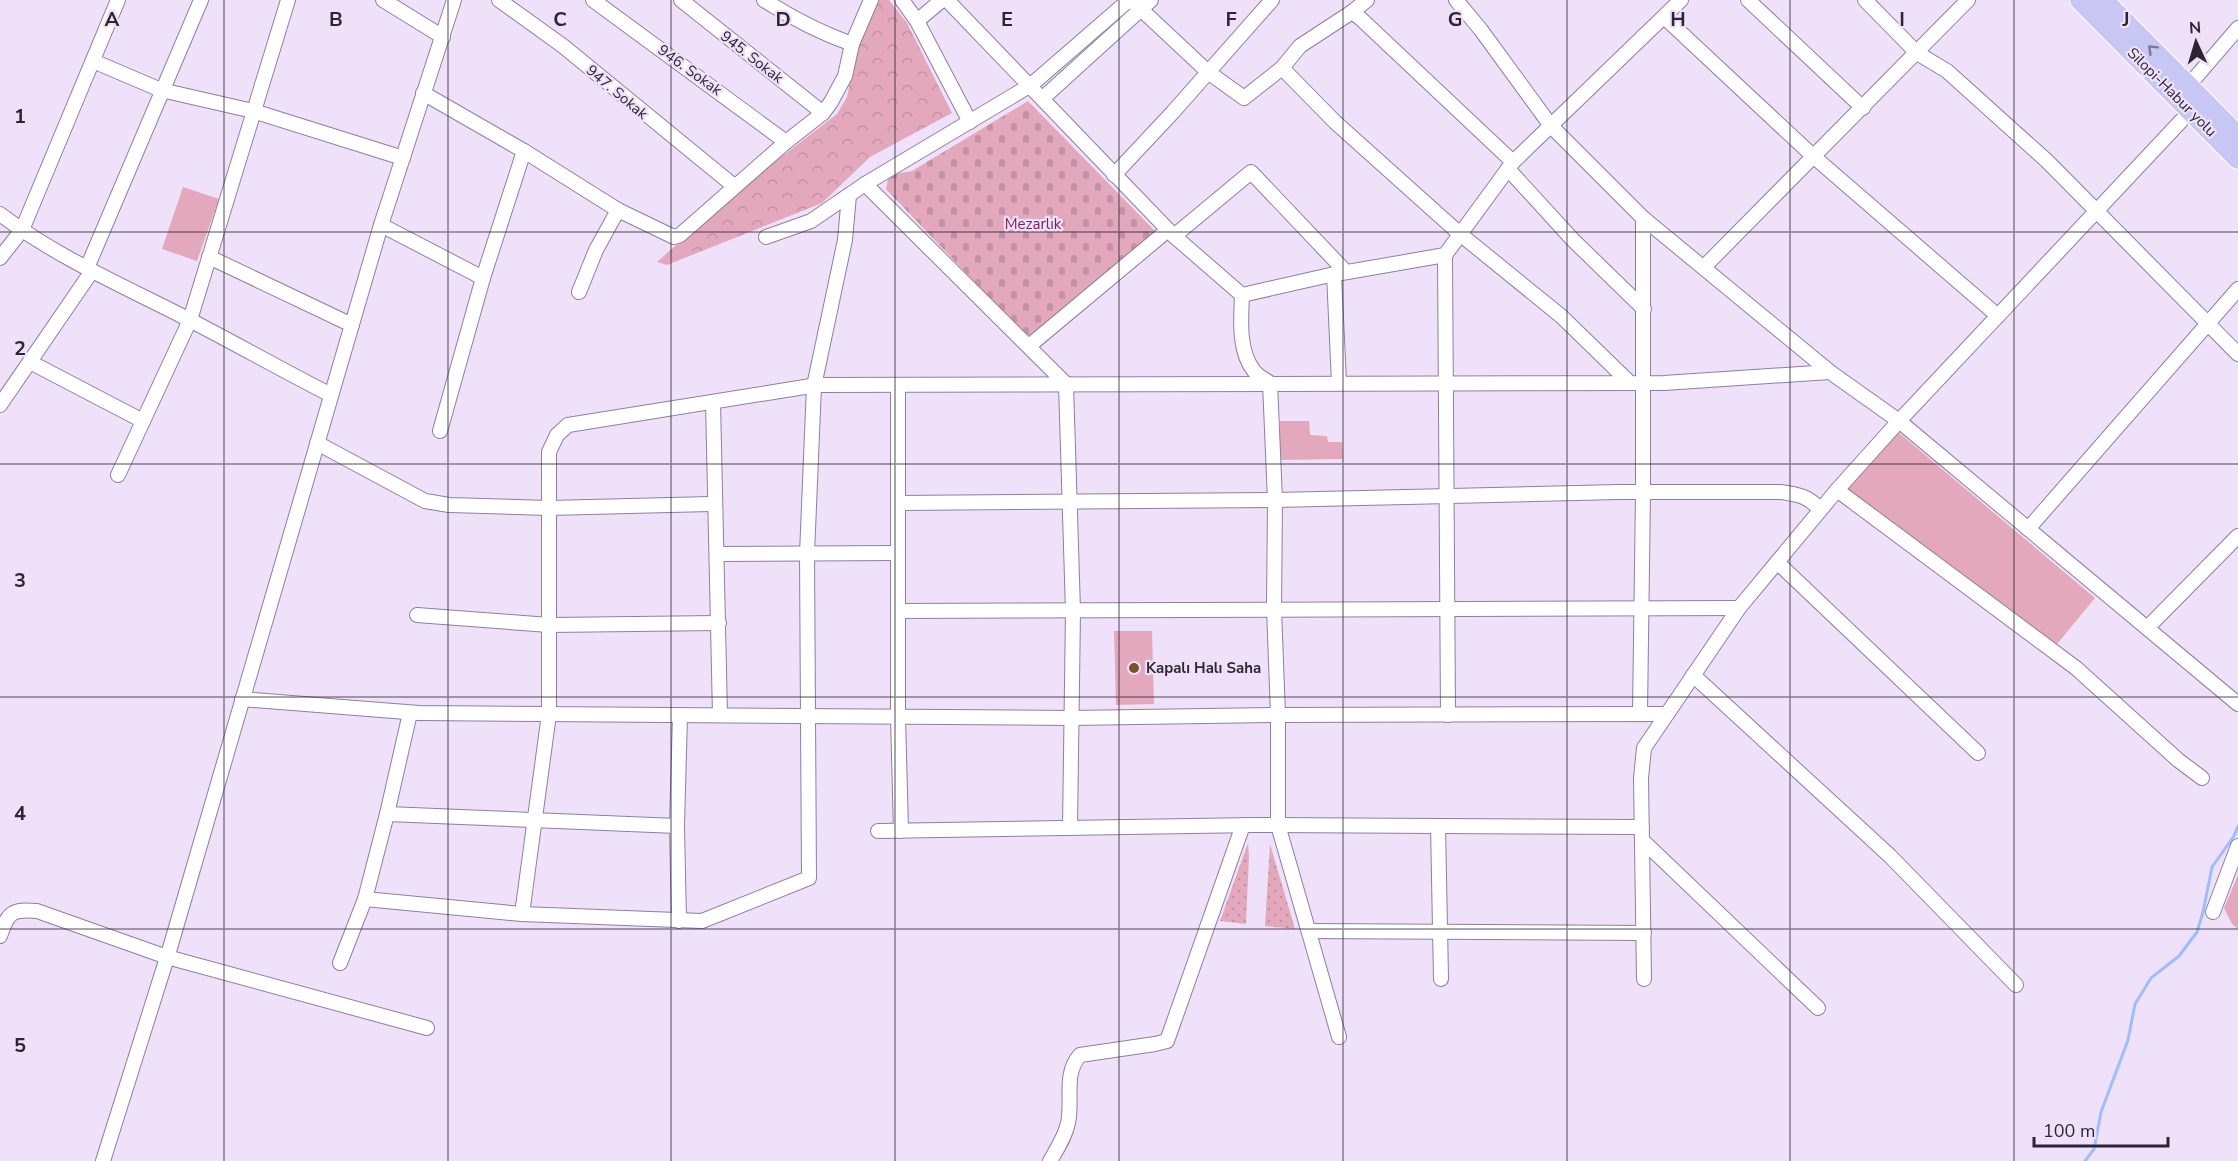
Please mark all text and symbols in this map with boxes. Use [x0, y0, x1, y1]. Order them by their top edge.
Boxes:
text: A [105, 6, 120, 33]
text: B [329, 6, 343, 33]
text: C [553, 6, 567, 33]
text: D [775, 6, 791, 33]
text: E [1001, 6, 1013, 33]
text: F [1225, 6, 1237, 33]
text: G [1448, 6, 1462, 33]
text: H [1670, 6, 1686, 33]
text: I [1899, 6, 1905, 33]
text: J [2121, 6, 2130, 33]
north arrow [2166, 12, 2226, 72]
text: N [2188, 17, 2202, 39]
street label: 945. Sokak [716, 26, 788, 88]
street label: 946. Sokak [654, 40, 727, 100]
street label: Silopi-Habur yolu [2123, 43, 2221, 141]
one-way arrow [2149, 46, 2160, 57]
street label: 947. Sokak [582, 60, 652, 124]
text: 1 [14, 103, 26, 130]
park label: Mezarlık [1005, 214, 1062, 234]
text: 2 [14, 335, 26, 362]
text: 3 [14, 567, 26, 594]
place label: Kapalı Halı Saha [1146, 658, 1261, 678]
marker: Kapalı Halı Saha [1127, 661, 1141, 675]
text: 4 [14, 800, 26, 827]
text: 5 [14, 1032, 26, 1059]
scale bar [2034, 1110, 2168, 1148]
text: 100 m [2043, 1119, 2095, 1143]

